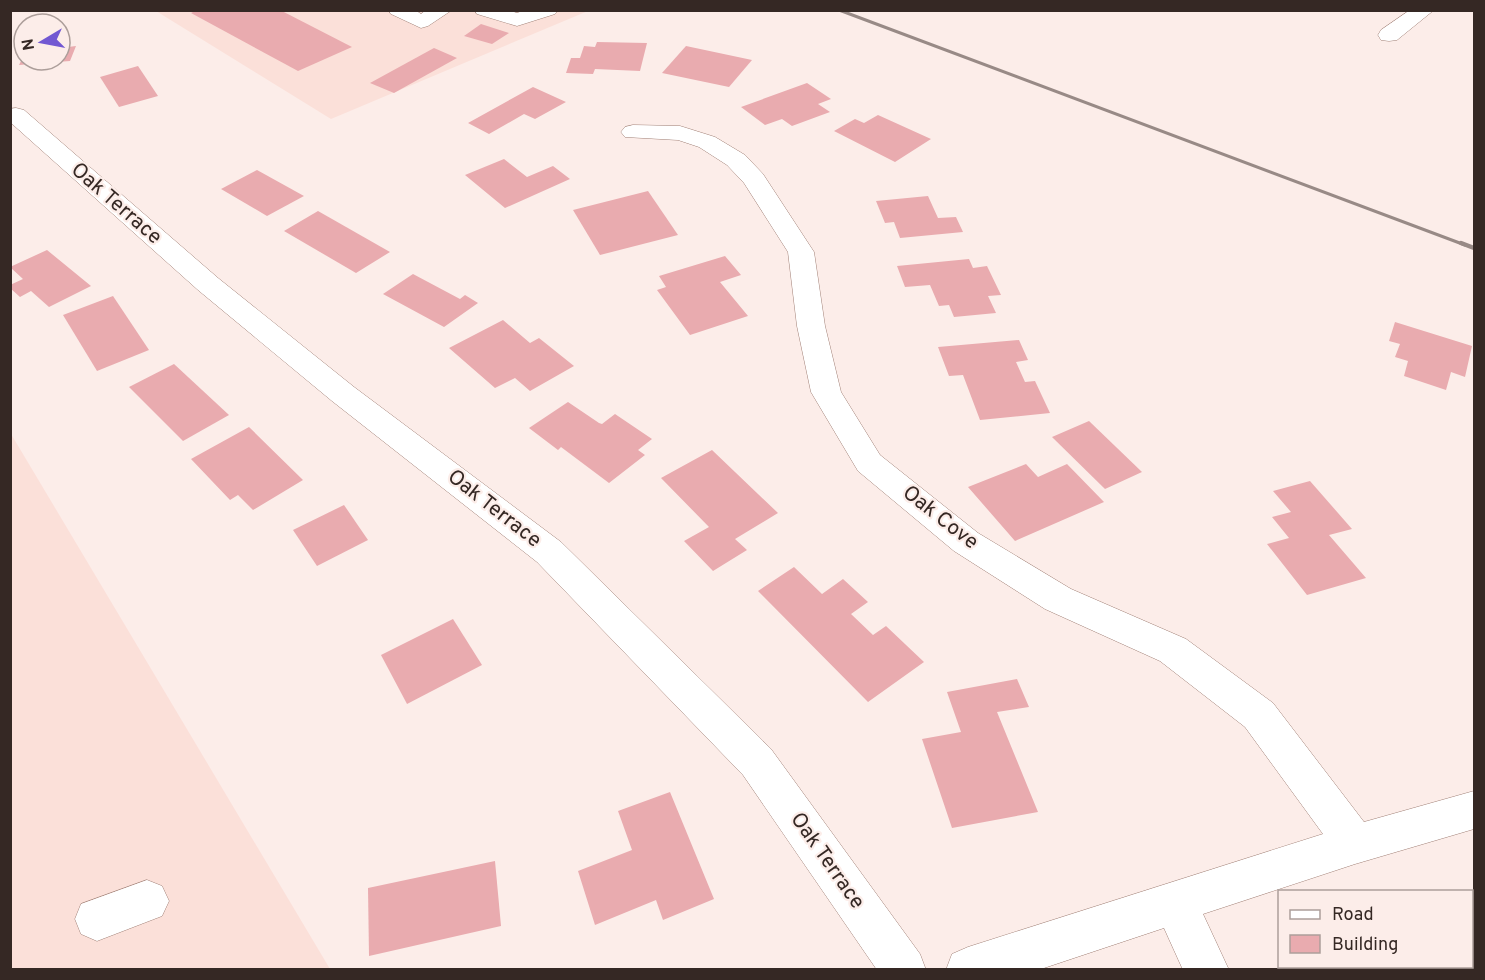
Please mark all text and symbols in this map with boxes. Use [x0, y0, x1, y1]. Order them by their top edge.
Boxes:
north arrow [12, 12, 72, 72]
text: N [18, 37, 40, 52]
street label: Oak Terrace [65, 157, 167, 251]
street label: Oak Terrace [441, 464, 547, 554]
street label: Oak Cove [896, 480, 984, 556]
street label: Oak Terrace [784, 807, 870, 915]
legend [1278, 890, 1473, 968]
text: Road [1332, 904, 1374, 927]
text: Building [1332, 934, 1398, 957]

